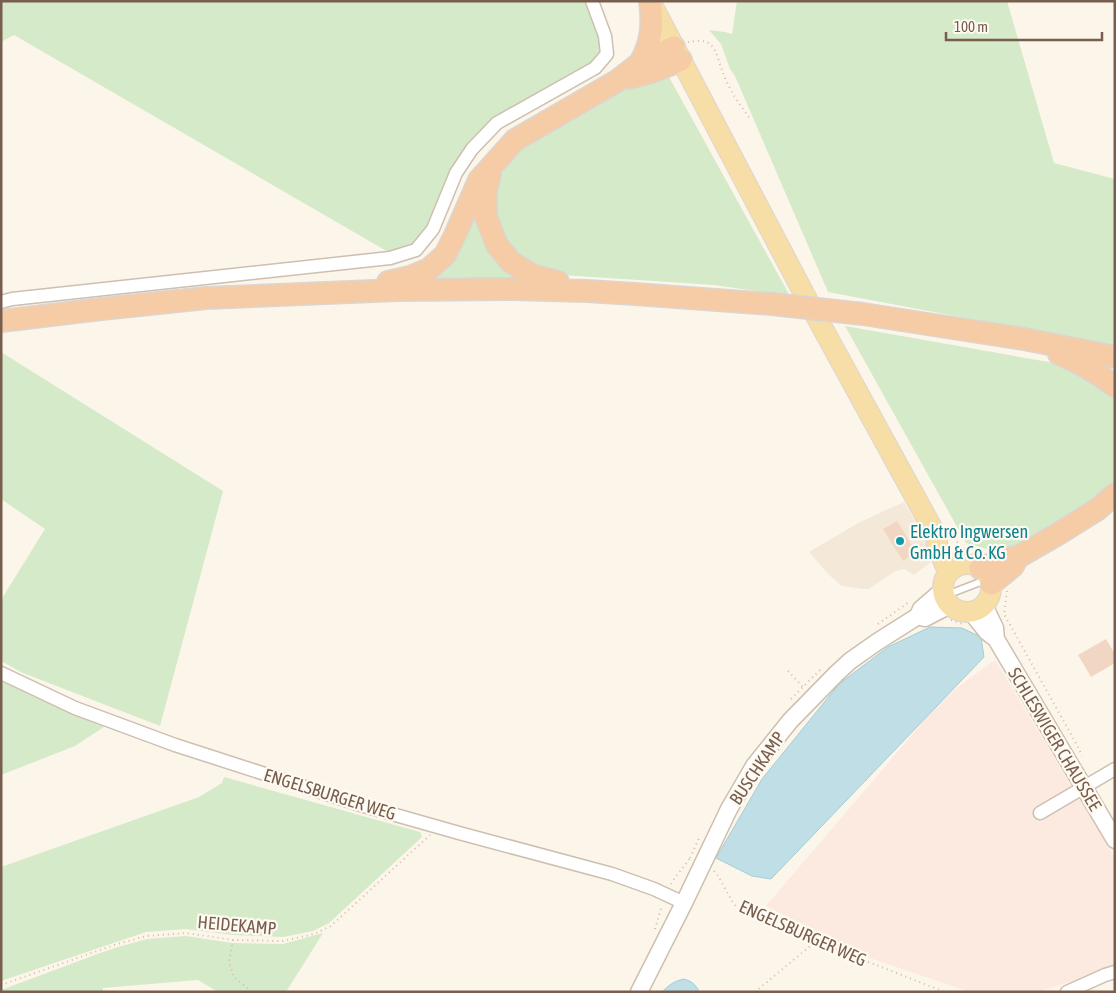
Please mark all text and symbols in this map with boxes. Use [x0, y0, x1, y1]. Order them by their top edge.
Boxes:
scale bar [946, 10, 1102, 42]
text: 100 m [954, 18, 988, 35]
place label: Elektro Ingwersen GmbH & Co. KG [910, 521, 1028, 563]
marker: Elektro Ingwersen GmbH & Co. KG [894, 535, 906, 547]
street label: SCHLESWIGER CHAUSSEE [1004, 664, 1106, 815]
street label: BUSCHKAMP [725, 727, 789, 809]
street label: ENGELSBURGER WEG [261, 764, 399, 824]
street label: ENGELSBURGER WEG [736, 896, 870, 970]
street label: HEIDEKAMP [197, 911, 277, 939]

